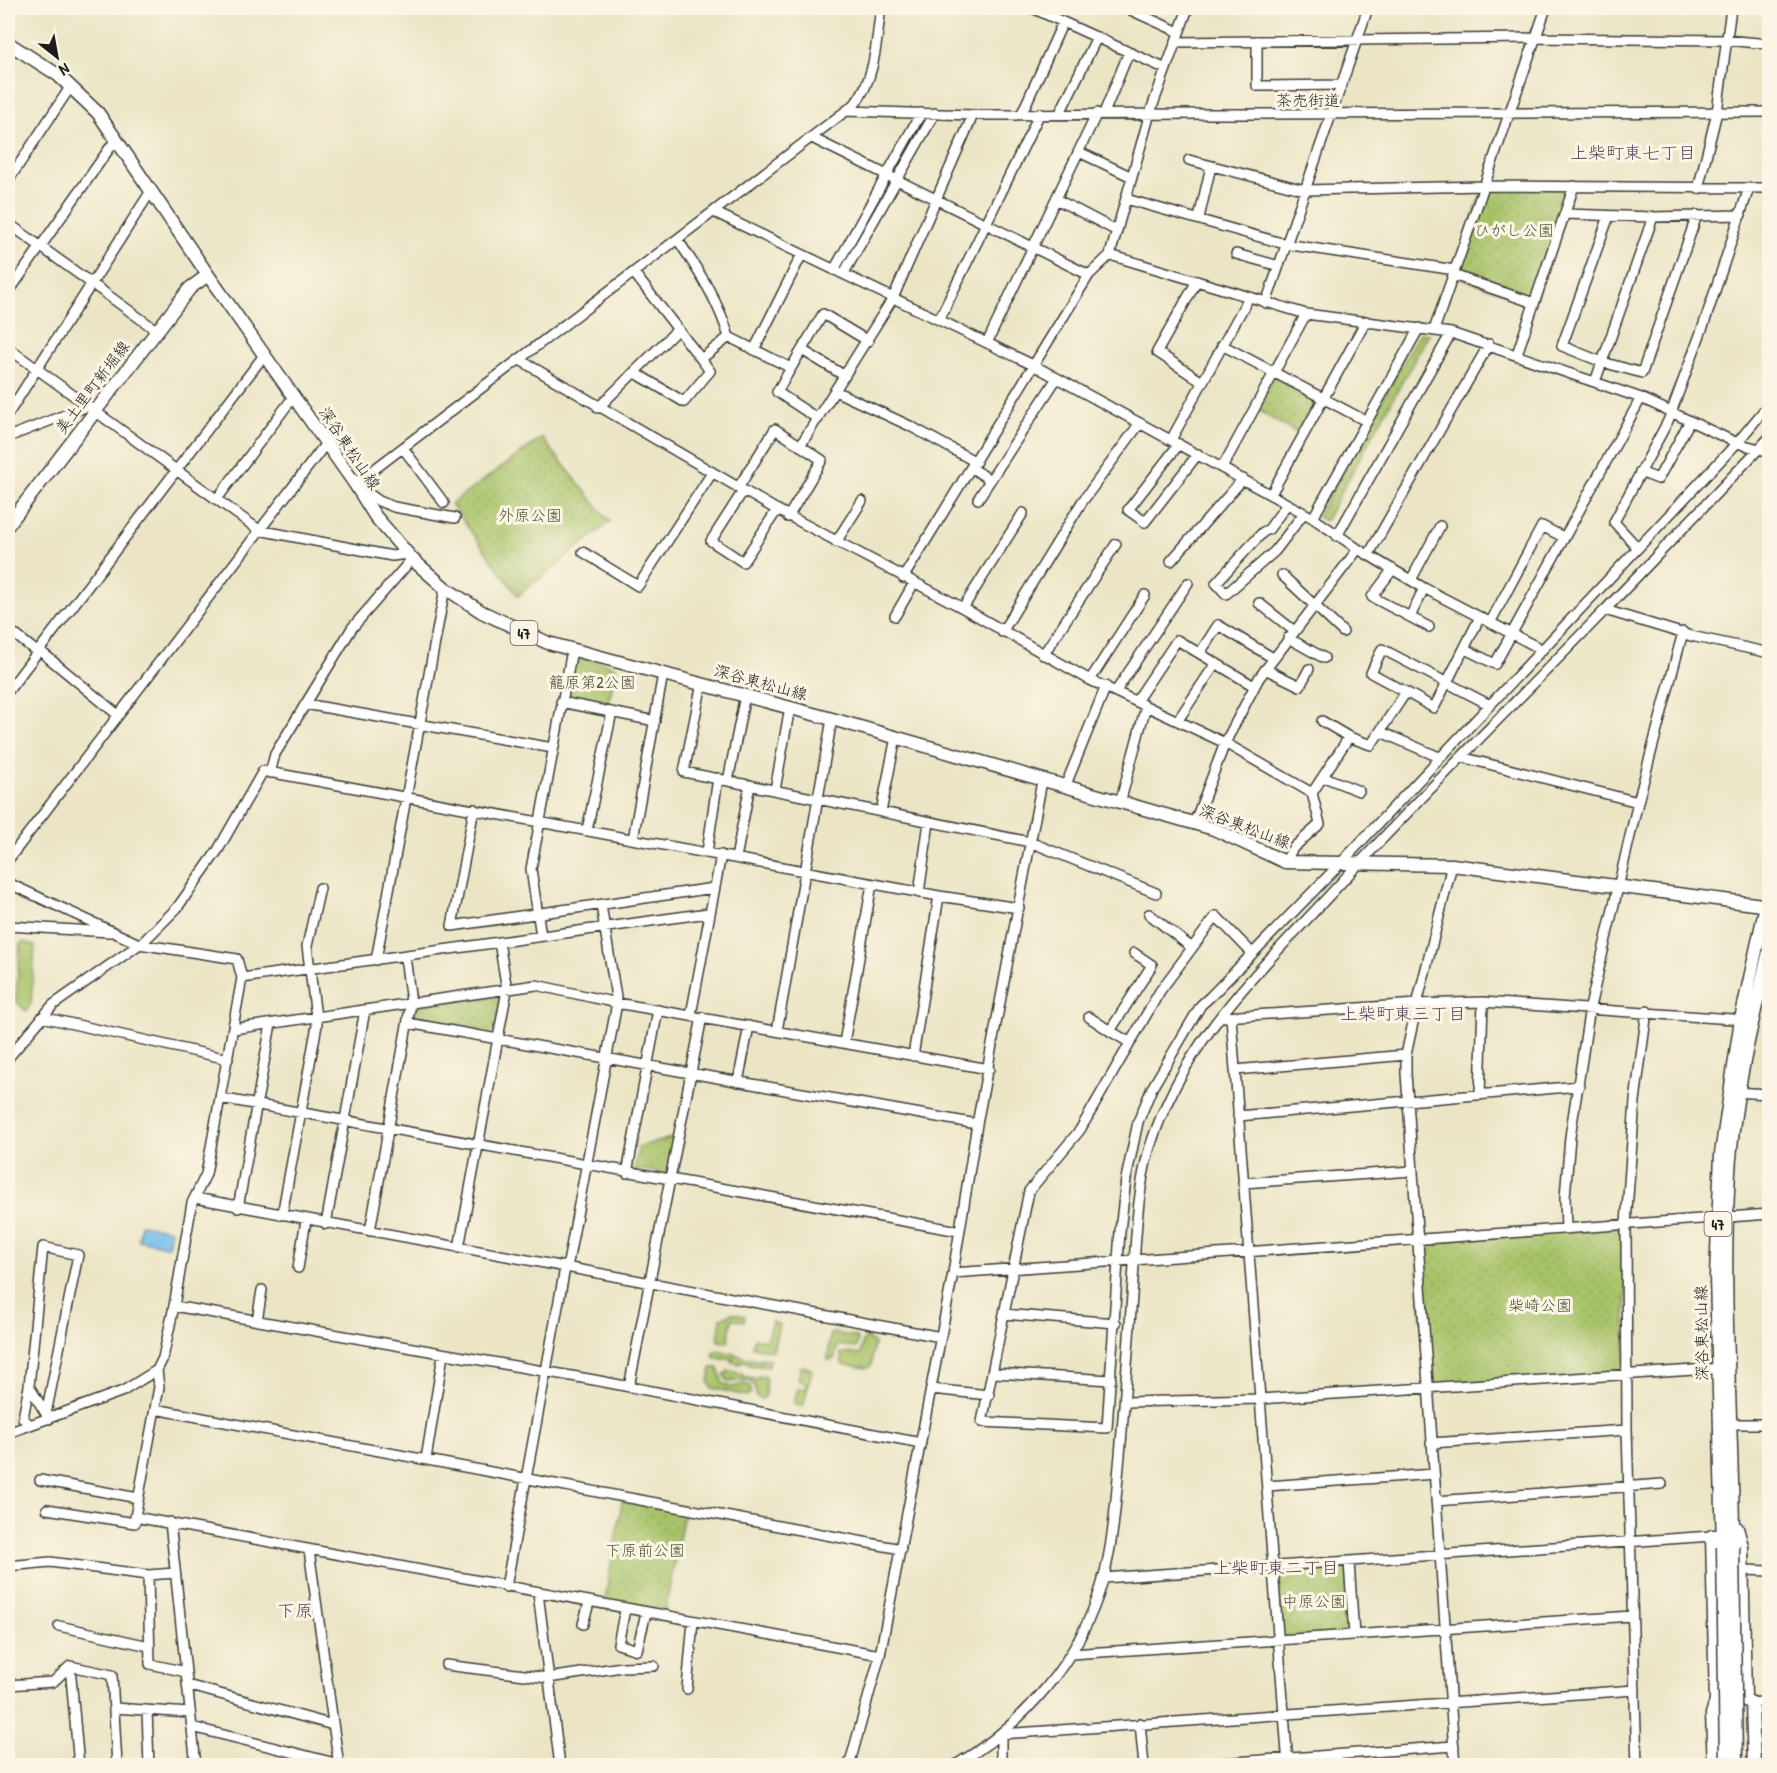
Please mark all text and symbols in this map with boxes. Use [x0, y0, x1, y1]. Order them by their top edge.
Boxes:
north arrow [27, 27, 87, 87]
text: N [55, 58, 74, 82]
street label: 茶売街道 [1276, 89, 1340, 111]
district label: 上柴町東七丁目 [1570, 140, 1696, 165]
park label: ひがし公園 [1474, 219, 1554, 241]
street label: 美土里町新堀線 [50, 336, 134, 438]
street label: 深谷東松山線 [314, 402, 386, 494]
park label: 外原公園 [498, 504, 562, 526]
road number: 47 [510, 621, 538, 645]
street label: 深谷東松山線 [712, 659, 810, 705]
park label: 籠原第2公園 [548, 671, 636, 693]
street label: 深谷東松山線 [1196, 799, 1294, 853]
district label: 上柴町東三丁目 [1340, 1001, 1466, 1026]
road number: 47 [1704, 1212, 1732, 1236]
street label: 深谷東松山線 [1689, 1285, 1713, 1381]
park label: 柴崎公園 [1508, 1294, 1572, 1316]
park label: 下原前公園 [605, 1539, 685, 1561]
district label: 上柴町東二丁目 [1213, 1555, 1339, 1580]
park label: 中原公園 [1282, 1590, 1346, 1612]
district label: 下原 [277, 1598, 313, 1623]

